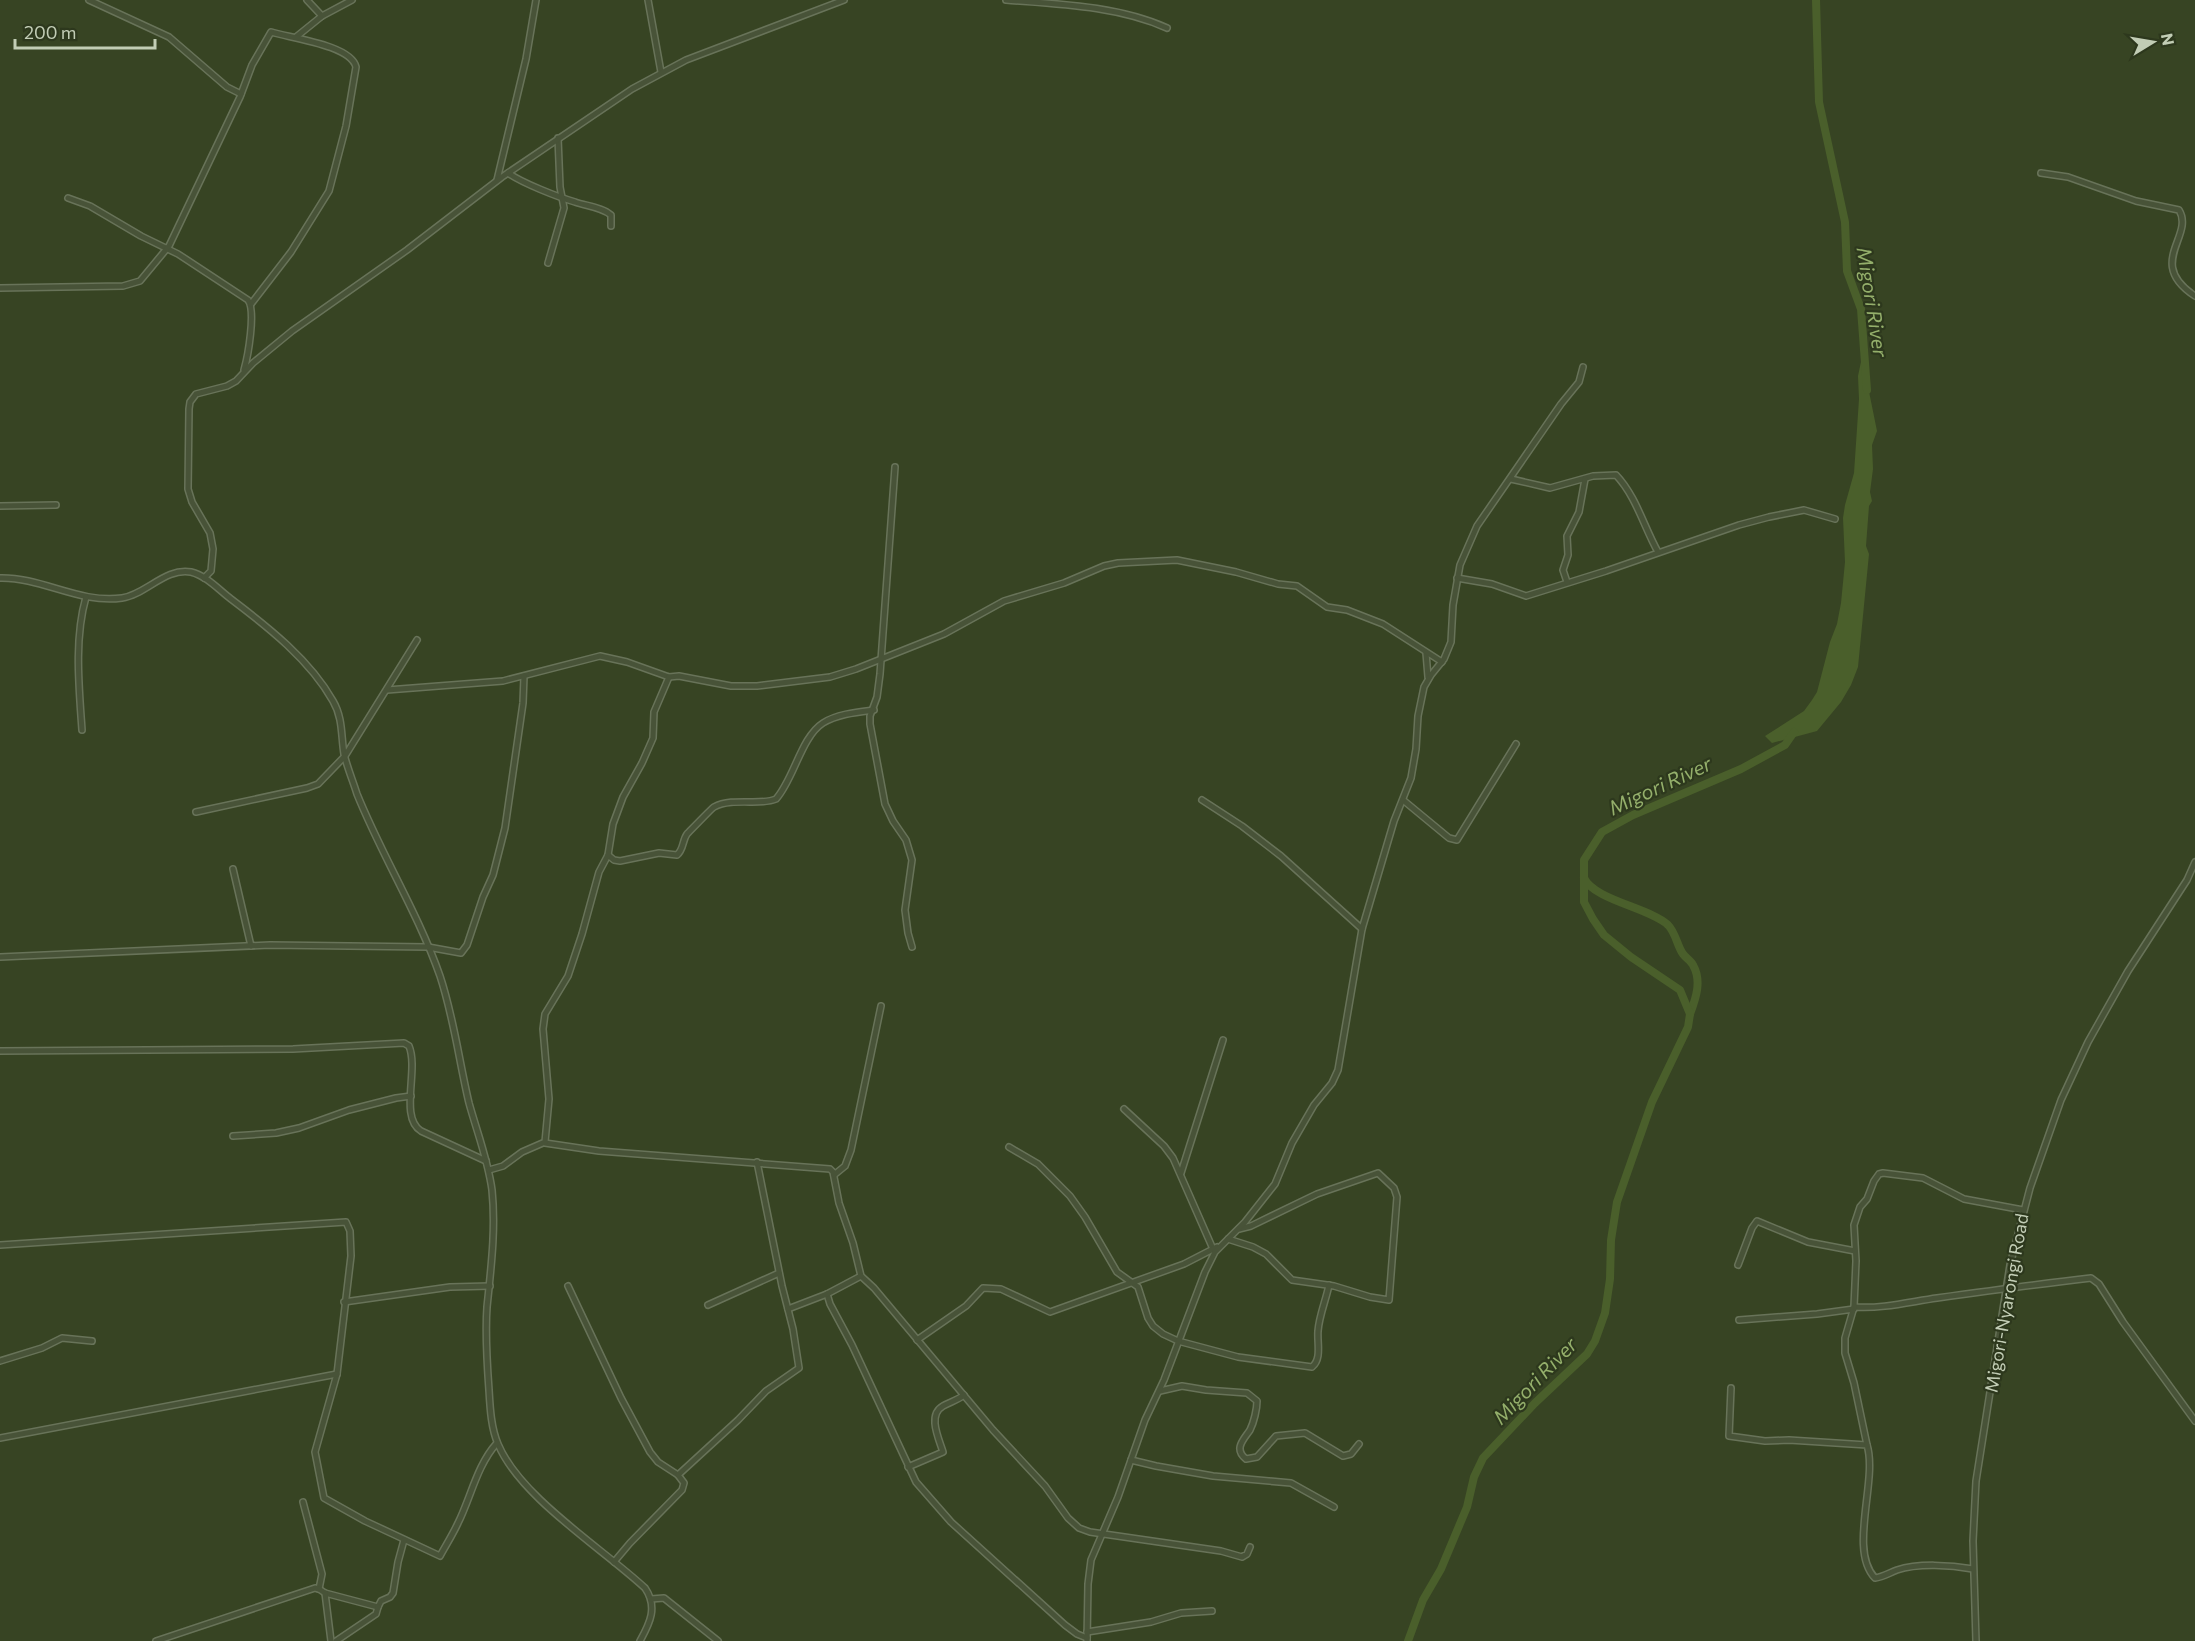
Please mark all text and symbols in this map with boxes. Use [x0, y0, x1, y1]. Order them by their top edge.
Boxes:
scale bar [15, 12, 154, 50]
north arrow [2123, 12, 2183, 72]
text: 200 m [24, 21, 77, 43]
text: N [2158, 31, 2179, 47]
water label: Migori River [1852, 245, 1894, 360]
water label: Migori River [1604, 750, 1716, 819]
street label: Migori-Nyarongi Road [1979, 1212, 2033, 1394]
water label: Migori River [1487, 1331, 1582, 1429]

